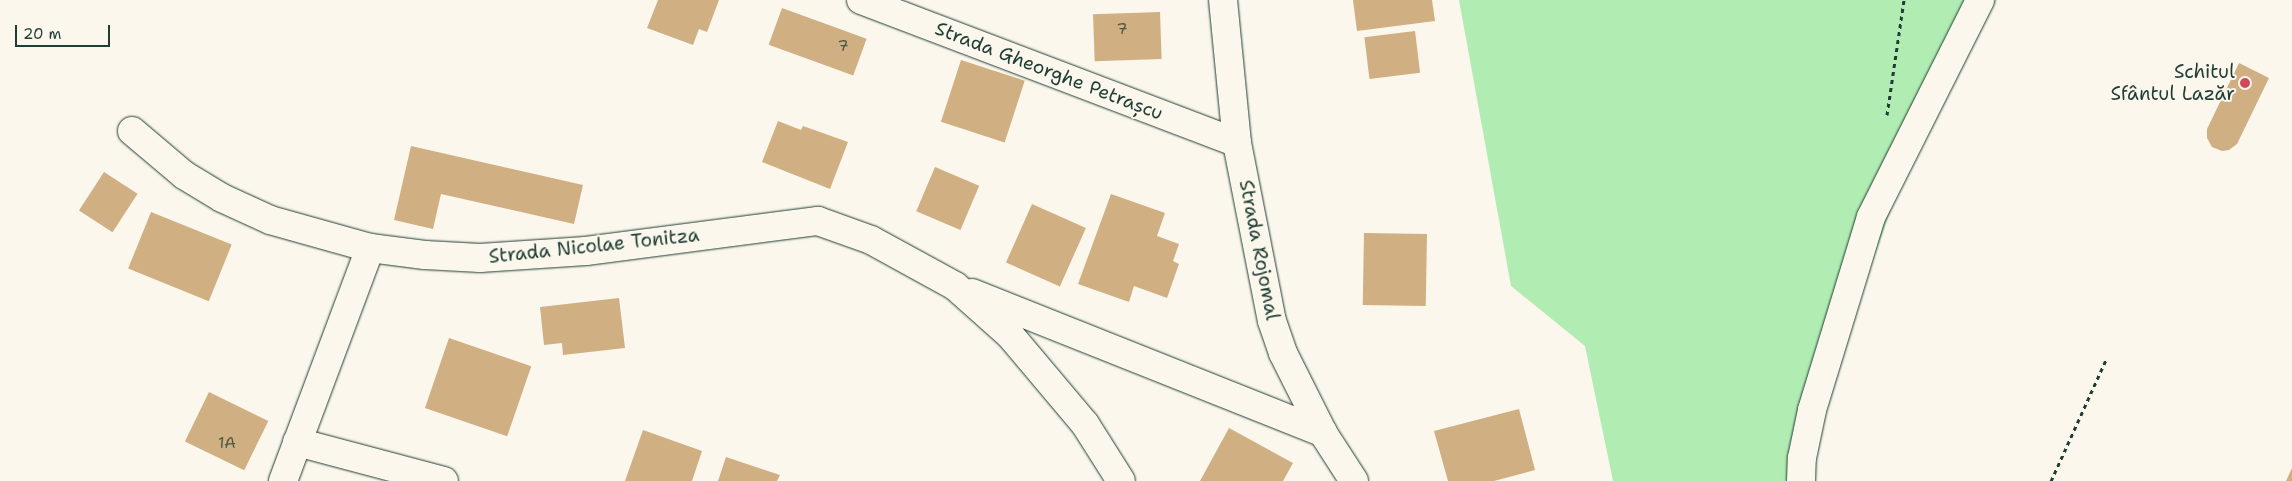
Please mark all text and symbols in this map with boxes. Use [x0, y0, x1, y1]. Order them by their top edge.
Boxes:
scale bar [18, 15, 112, 47]
street label: Strada Gheorghe Petrașcu [932, 17, 1166, 125]
house number: 7 [1116, 19, 1128, 39]
text: 20 m [23, 24, 62, 44]
house number: 7 [837, 36, 849, 56]
place label: Schitul Sfântul Lazăr [2111, 61, 2235, 105]
marker: Schitul Sfântul Lazăr [2239, 77, 2251, 89]
street label: Strada Rojomal [1234, 178, 1284, 322]
street label: Strada Nicolae Tonitza [488, 224, 700, 268]
house number: 1A [218, 433, 236, 453]

